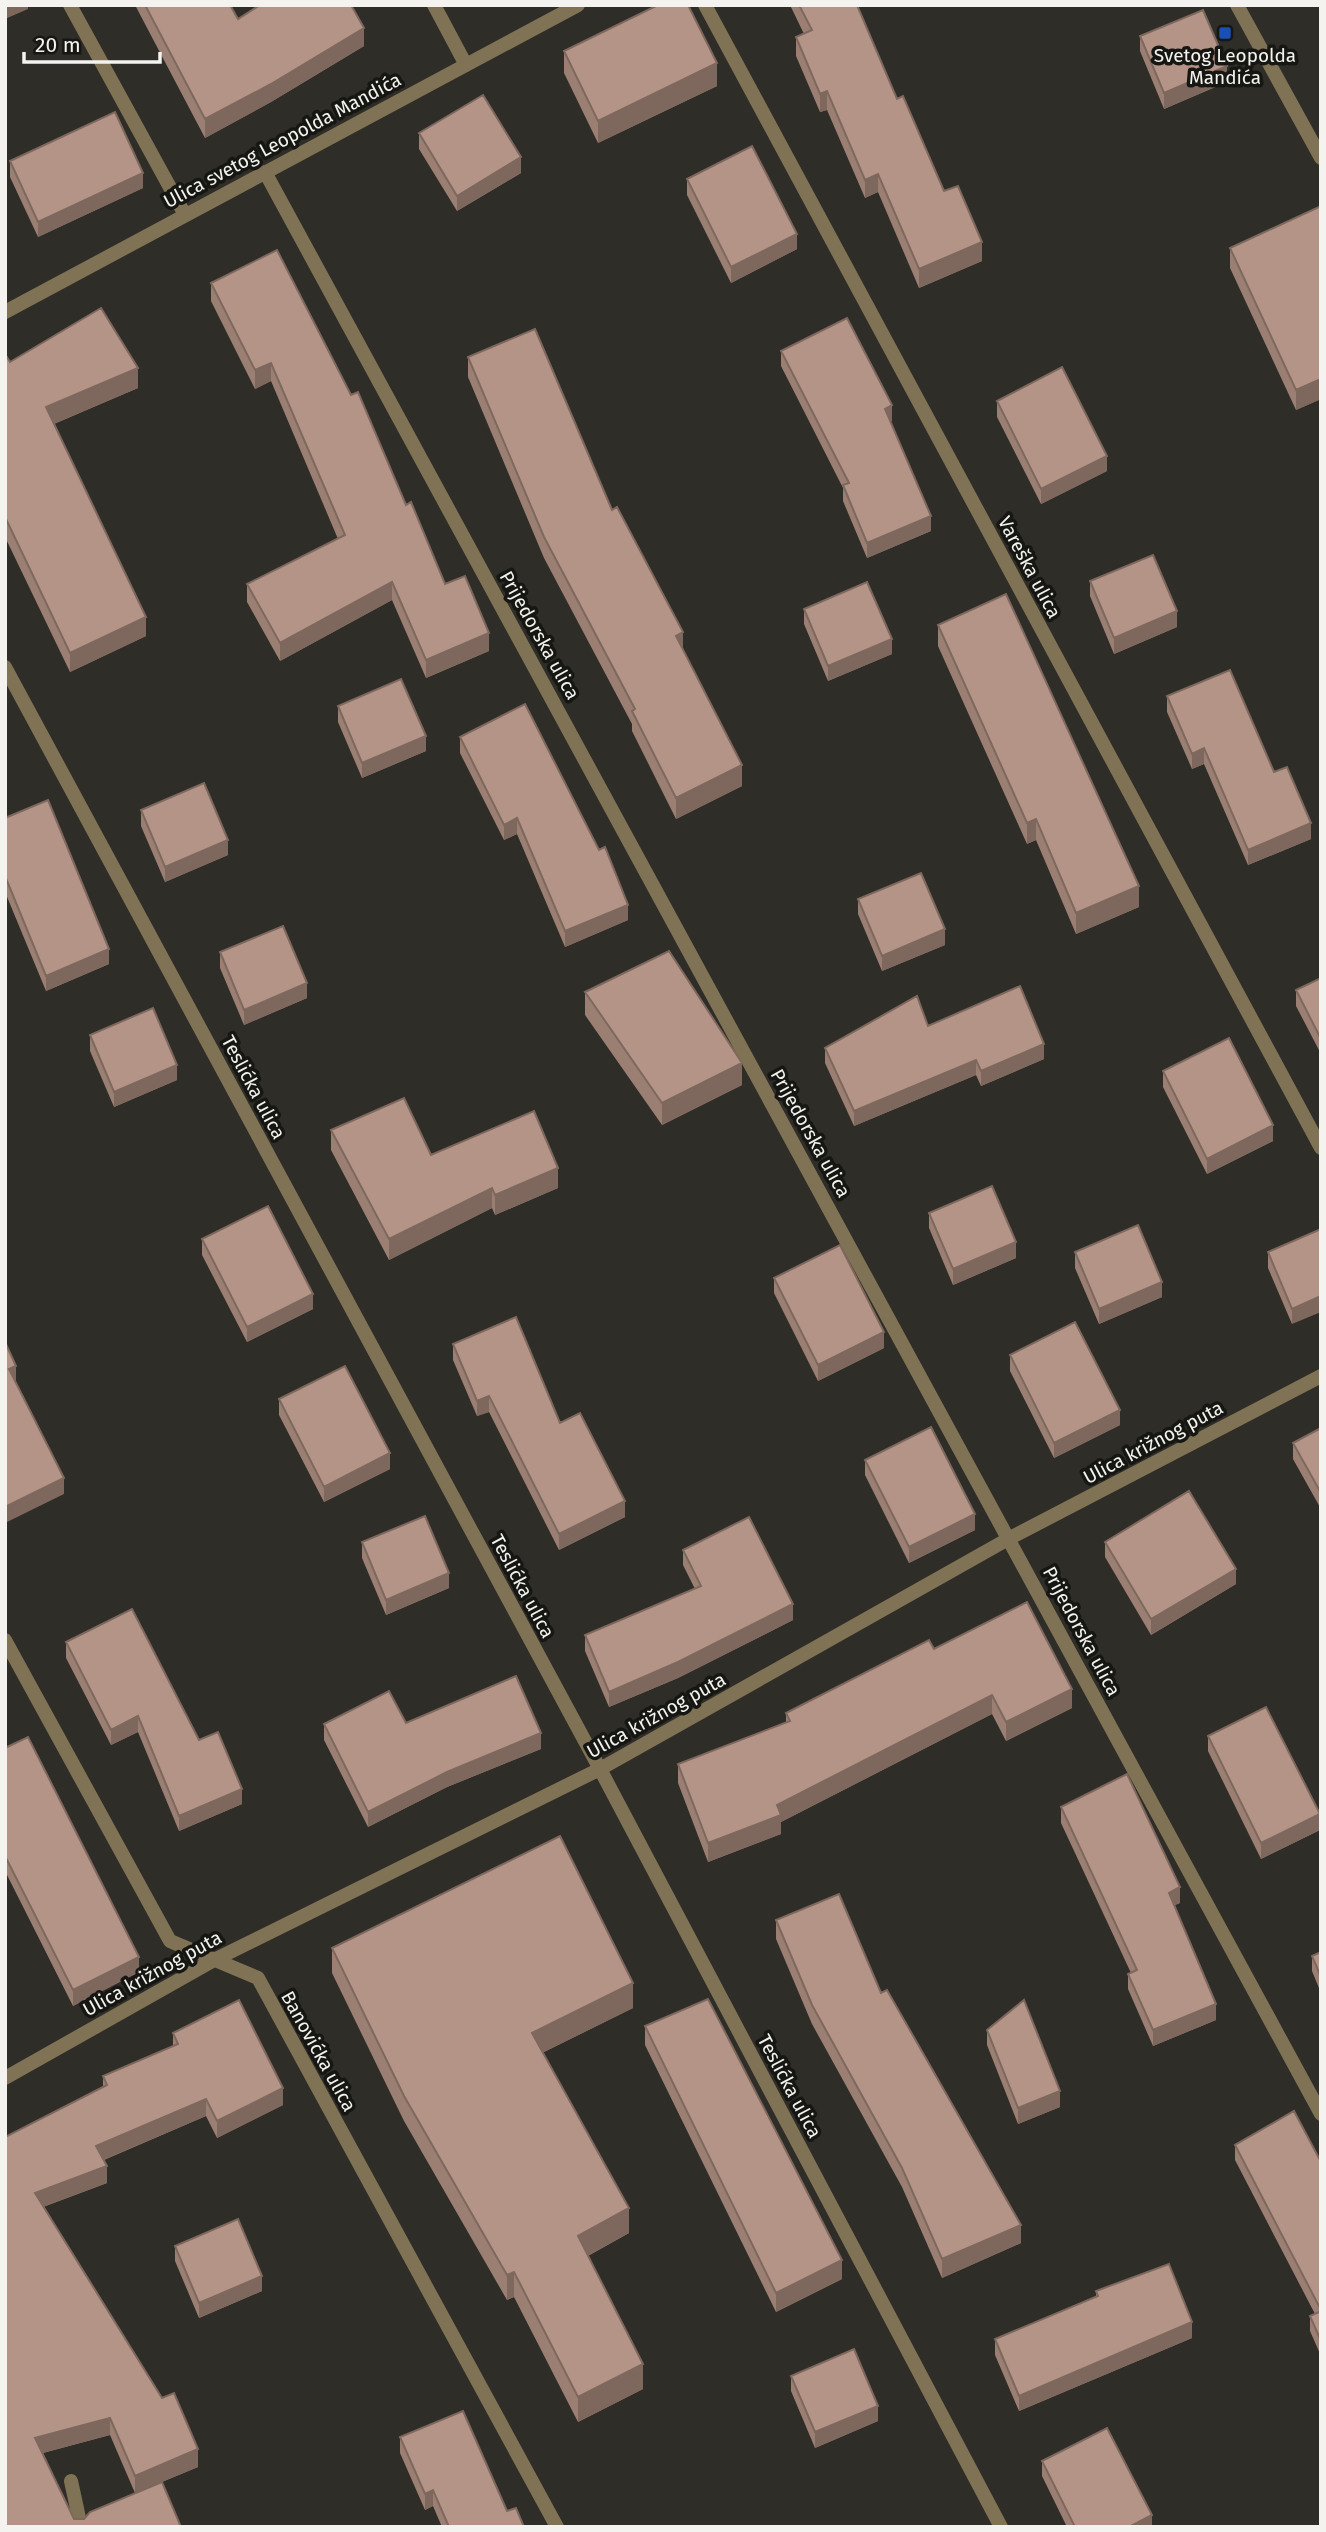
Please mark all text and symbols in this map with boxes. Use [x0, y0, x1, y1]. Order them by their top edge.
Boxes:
scale bar [24, 21, 161, 65]
marker: Svetog Leopolda Mandića [1217, 25, 1233, 41]
text: 20 m [35, 32, 81, 58]
place label: Svetog Leopolda Mandića [1154, 44, 1296, 89]
street label: Ulica svetog Leopolda Mandića [160, 68, 405, 213]
street label: Vareška ulica [993, 512, 1066, 622]
street label: Prijedorska ulica [495, 567, 584, 704]
street label: Teslićka ulica [217, 1031, 290, 1143]
street label: Prijedorska ulica [766, 1065, 855, 1202]
street label: Ulica križnog puta [1079, 1396, 1227, 1489]
street label: Teslićka ulica [486, 1530, 559, 1642]
street label: Prijedorska ulica [1038, 1563, 1125, 1700]
street label: Ulica križnog puta [583, 1668, 730, 1763]
street label: Ulica križnog puta [79, 1926, 226, 2021]
street label: Banovićka ulica [276, 1987, 361, 2115]
street label: Teslićka ulica [753, 2030, 826, 2142]

